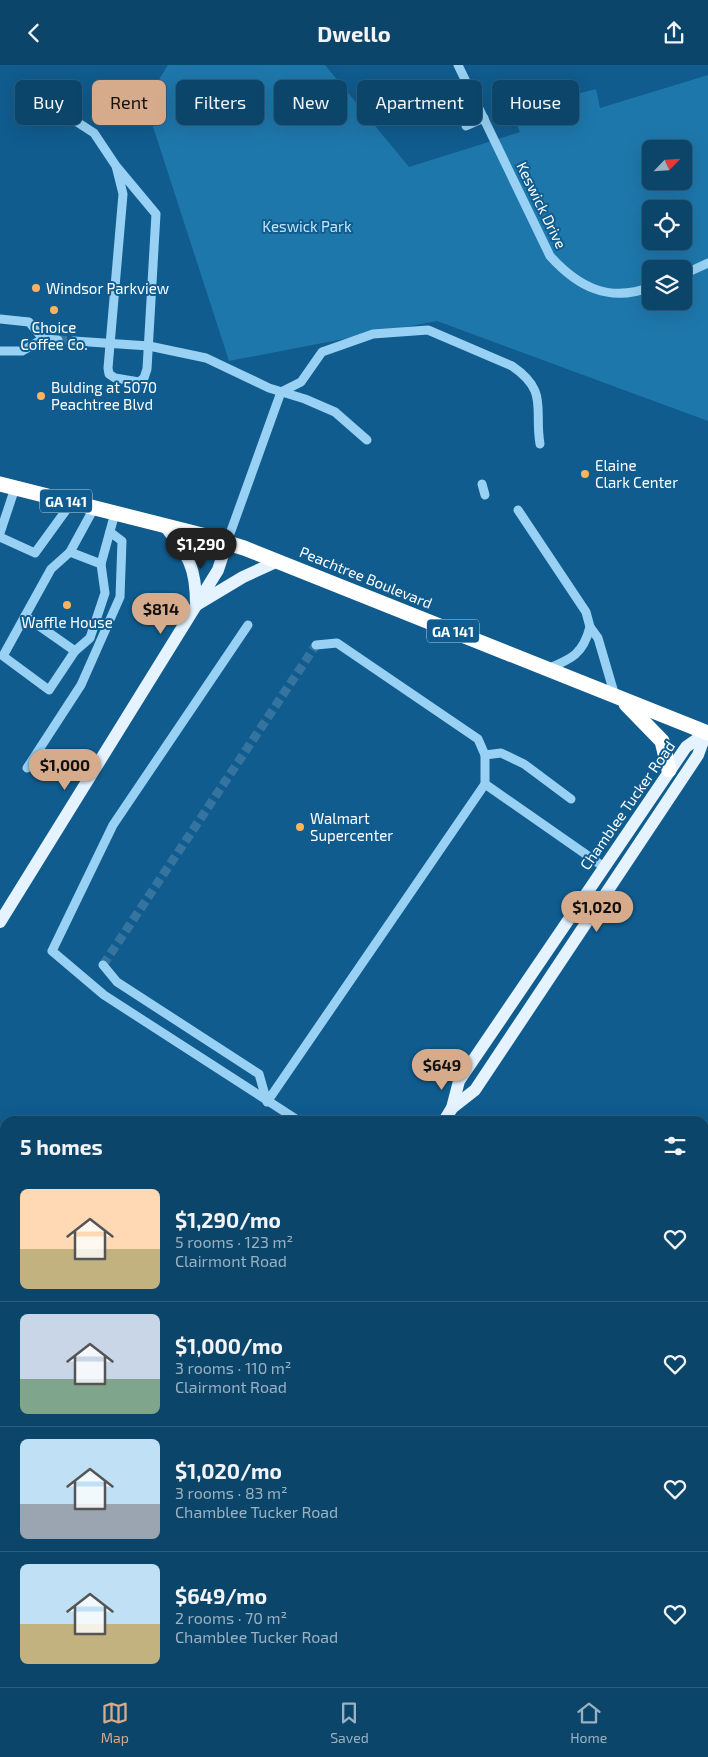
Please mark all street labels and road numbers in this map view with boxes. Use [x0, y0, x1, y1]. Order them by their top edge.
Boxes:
street label: Keswick Drive [513, 159, 571, 251]
road number: GA 141 [40, 489, 92, 513]
street label: Peachtree Boulevard [297, 542, 435, 612]
road number: GA 141 [427, 619, 479, 643]
street label: Chamblee Tucker Road [576, 737, 678, 873]

